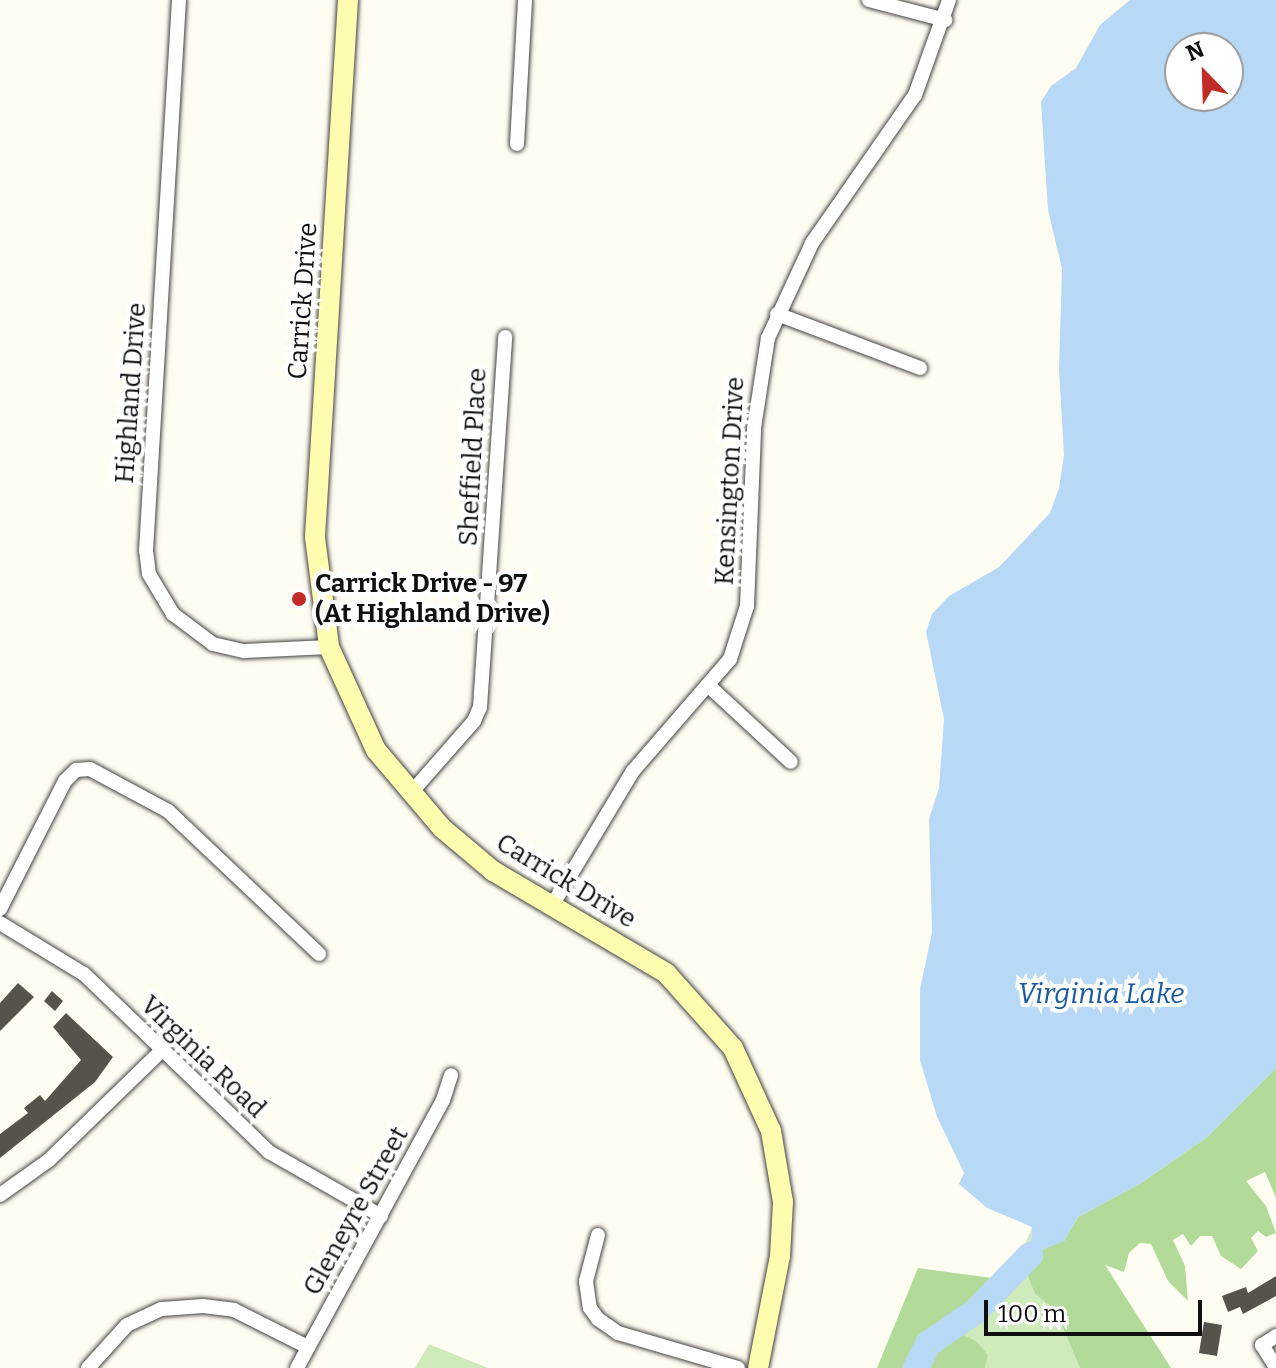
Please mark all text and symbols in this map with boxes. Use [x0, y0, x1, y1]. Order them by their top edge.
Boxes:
north arrow [1164, 32, 1244, 112]
text: N [1182, 36, 1208, 67]
street label: Carrick Drive [282, 221, 324, 381]
street label: Highland Drive [109, 301, 153, 485]
street label: Sheffield Place [453, 367, 493, 547]
street label: Kensington Drive [709, 376, 751, 586]
place label: Carrick Drive - 97 (At Highland Drive) [315, 568, 550, 630]
marker: Carrick Drive - 97 (At Highland Drive) [290, 590, 308, 608]
street label: Carrick Drive [491, 827, 641, 935]
water label: Virginia Lake [1018, 977, 1184, 1011]
street label: Virginia Road [134, 990, 272, 1124]
street label: Gleneyre Street [297, 1121, 415, 1301]
scale bar [988, 1284, 1206, 1334]
text: 100 m [998, 1300, 1066, 1328]

